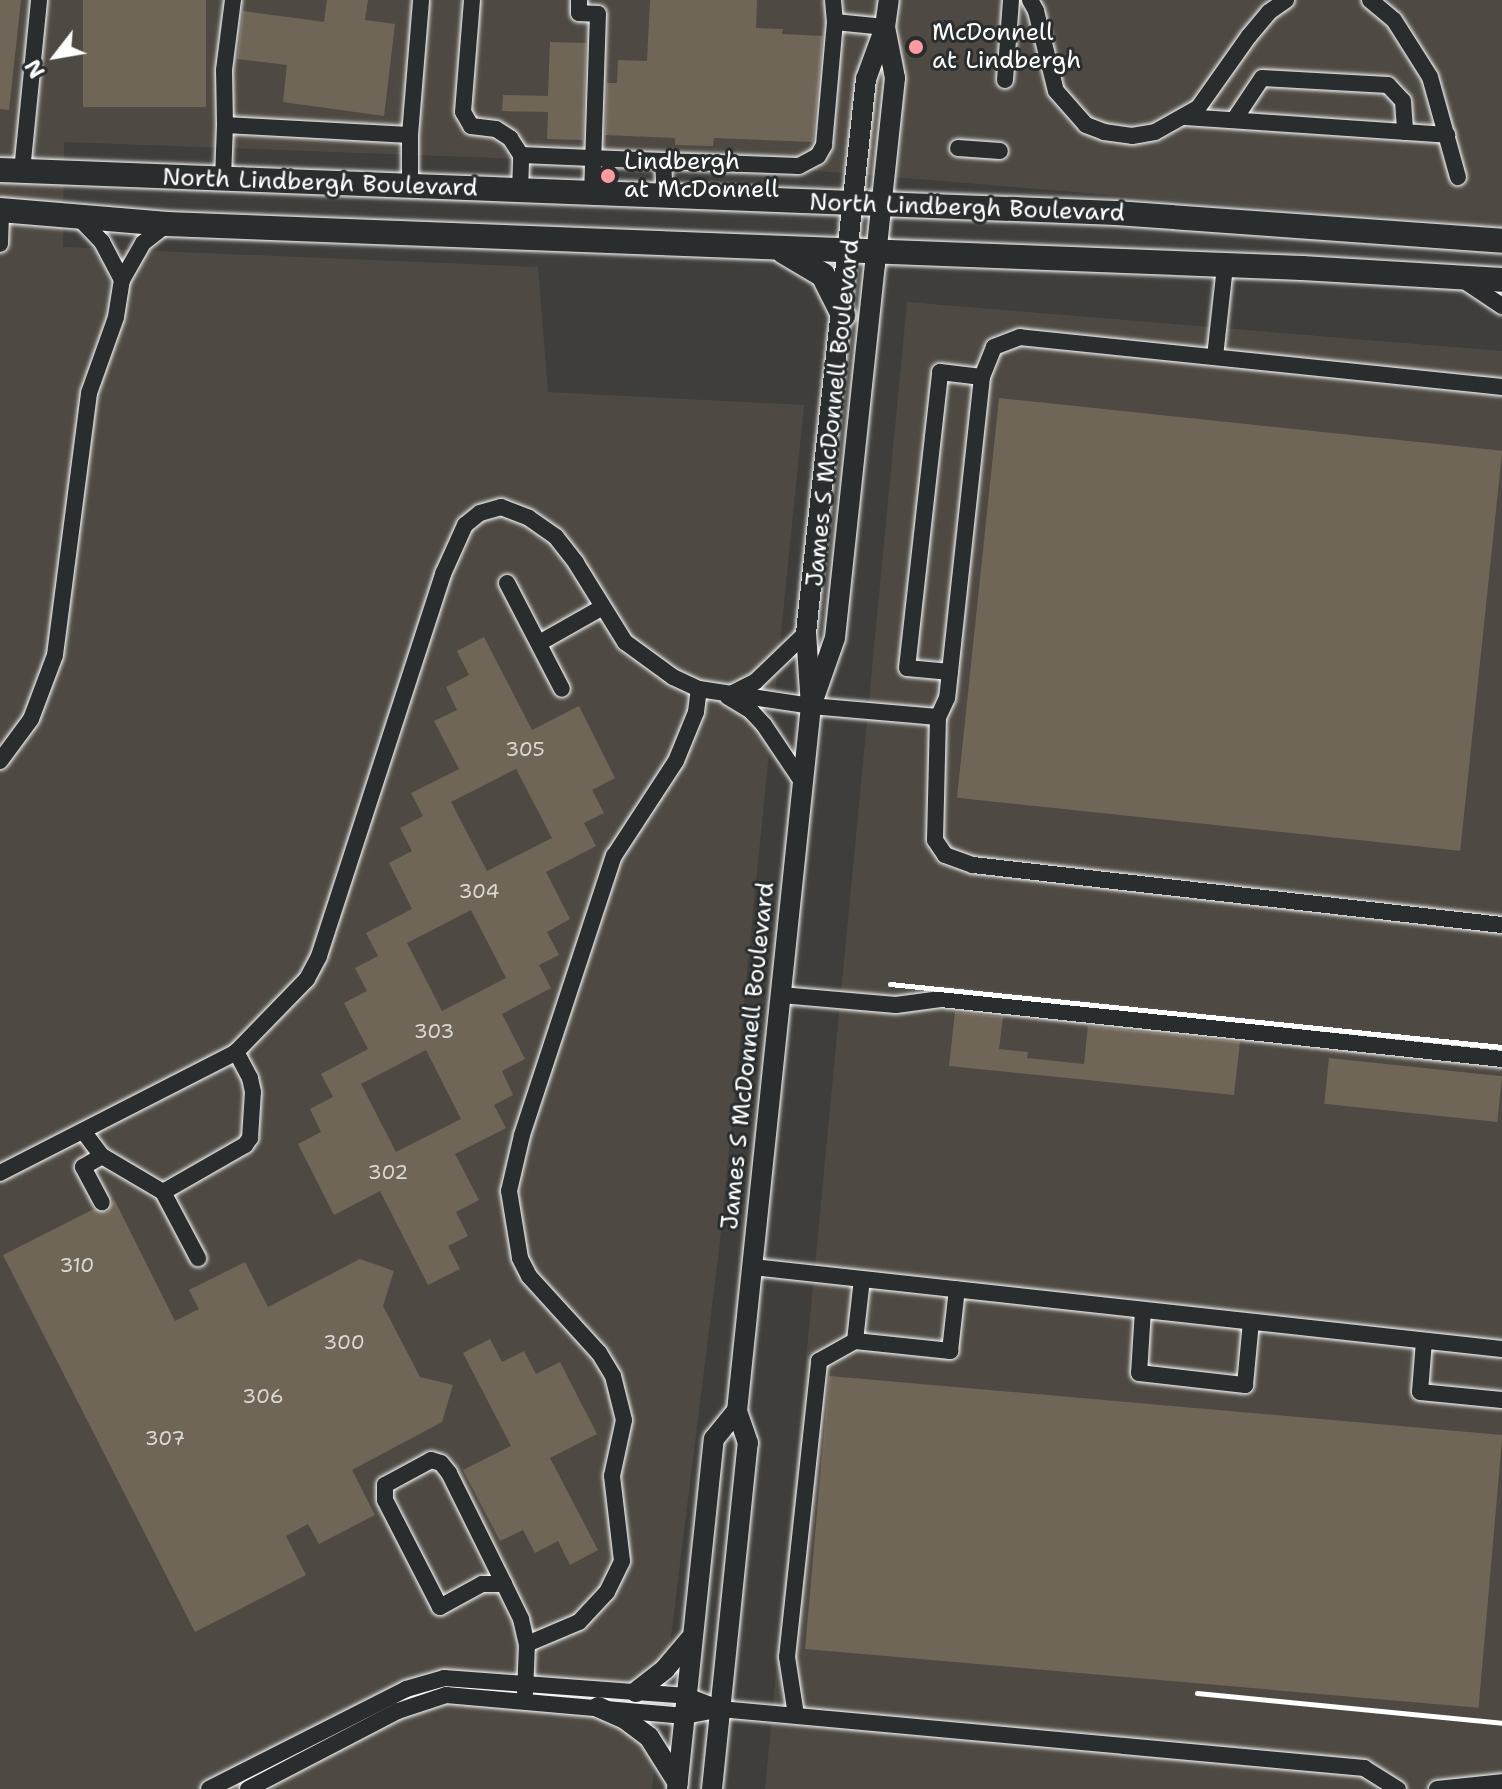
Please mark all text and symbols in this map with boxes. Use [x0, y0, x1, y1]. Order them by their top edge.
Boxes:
north arrow [16, 16, 96, 96]
place label: McDonnell at Lindbergh [932, 19, 1081, 75]
marker: McDonnell at Lindbergh [907, 38, 925, 56]
text: N [18, 54, 52, 84]
place label: Lindbergh at McDonnell [624, 148, 779, 204]
street label: North Lindbergh Boulevard [162, 163, 478, 203]
marker: Lindbergh at McDonnell [599, 167, 617, 185]
street label: North Lindbergh Boulevard [809, 188, 1125, 228]
street label: James S McDonnell Boulevard [800, 238, 866, 588]
house number: 305 [505, 737, 545, 761]
house number: 304 [458, 879, 500, 903]
street label: James S McDonnell Boulevard [715, 881, 781, 1231]
house number: 303 [414, 1019, 454, 1043]
house number: 302 [368, 1160, 408, 1184]
house number: 310 [60, 1253, 94, 1277]
house number: 300 [323, 1330, 365, 1354]
house number: 306 [242, 1384, 284, 1408]
house number: 307 [145, 1426, 185, 1450]

